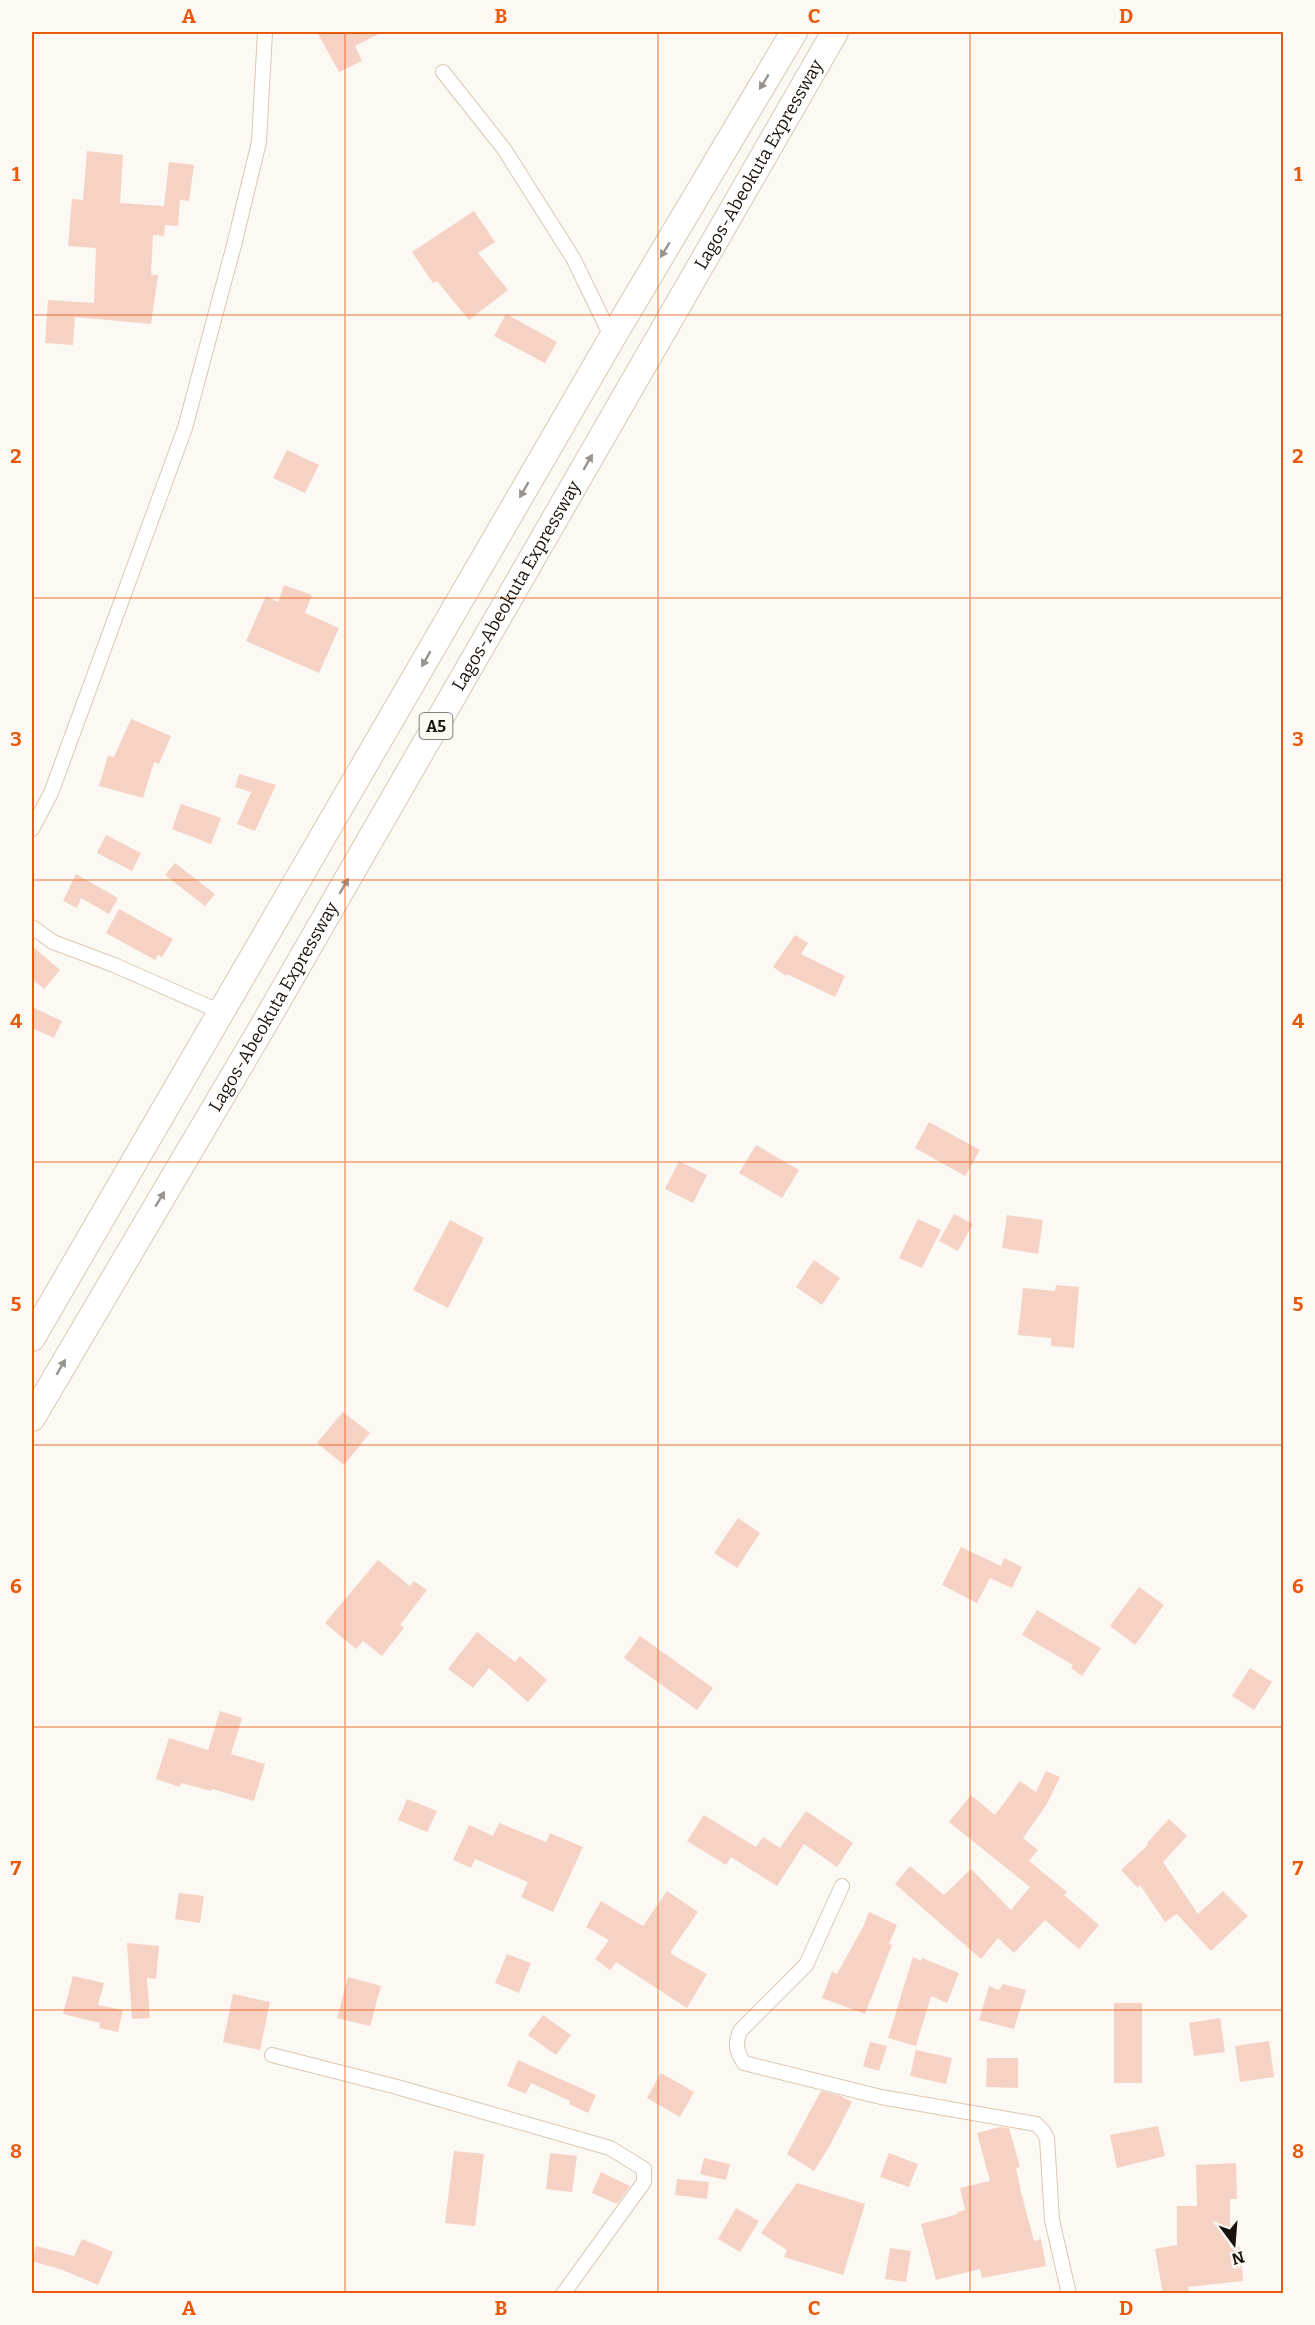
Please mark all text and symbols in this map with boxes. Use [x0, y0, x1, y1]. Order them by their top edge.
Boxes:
text: A [182, 4, 197, 28]
text: B [495, 4, 508, 28]
text: C [808, 4, 820, 28]
text: D [1119, 4, 1133, 28]
street label: Lagos-Abeokuta Expressway [690, 55, 828, 273]
one-way arrow [759, 74, 770, 90]
text: 1 [12, 162, 21, 186]
text: 1 [1294, 162, 1303, 186]
one-way arrow [659, 242, 670, 258]
text: 2 [10, 444, 22, 468]
text: 2 [1292, 444, 1304, 468]
one-way arrow [582, 454, 593, 470]
street label: Lagos-Abeokuta Expressway [447, 476, 586, 695]
one-way arrow [519, 482, 529, 499]
one-way arrow [421, 651, 431, 668]
road number: A5 [420, 713, 452, 739]
text: 3 [10, 727, 22, 751]
text: 3 [1292, 727, 1304, 751]
one-way arrow [339, 877, 349, 894]
street label: Lagos-Abeokuta Expressway [204, 898, 343, 1115]
text: 4 [10, 1009, 22, 1033]
text: 4 [1292, 1009, 1304, 1033]
one-way arrow [154, 1191, 165, 1207]
text: 5 [11, 1292, 22, 1316]
text: 5 [1293, 1292, 1304, 1316]
one-way arrow [56, 1358, 66, 1375]
text: 6 [10, 1574, 22, 1598]
text: 6 [1292, 1574, 1304, 1598]
text: 7 [11, 1856, 22, 1880]
text: 7 [1293, 1856, 1304, 1880]
text: 8 [10, 2139, 22, 2163]
text: 8 [1292, 2139, 1304, 2163]
north arrow [1204, 2214, 1264, 2274]
text: N [1229, 2247, 1247, 2269]
text: A [182, 2296, 197, 2320]
text: B [495, 2296, 508, 2320]
text: C [808, 2296, 820, 2320]
text: D [1119, 2296, 1133, 2320]

